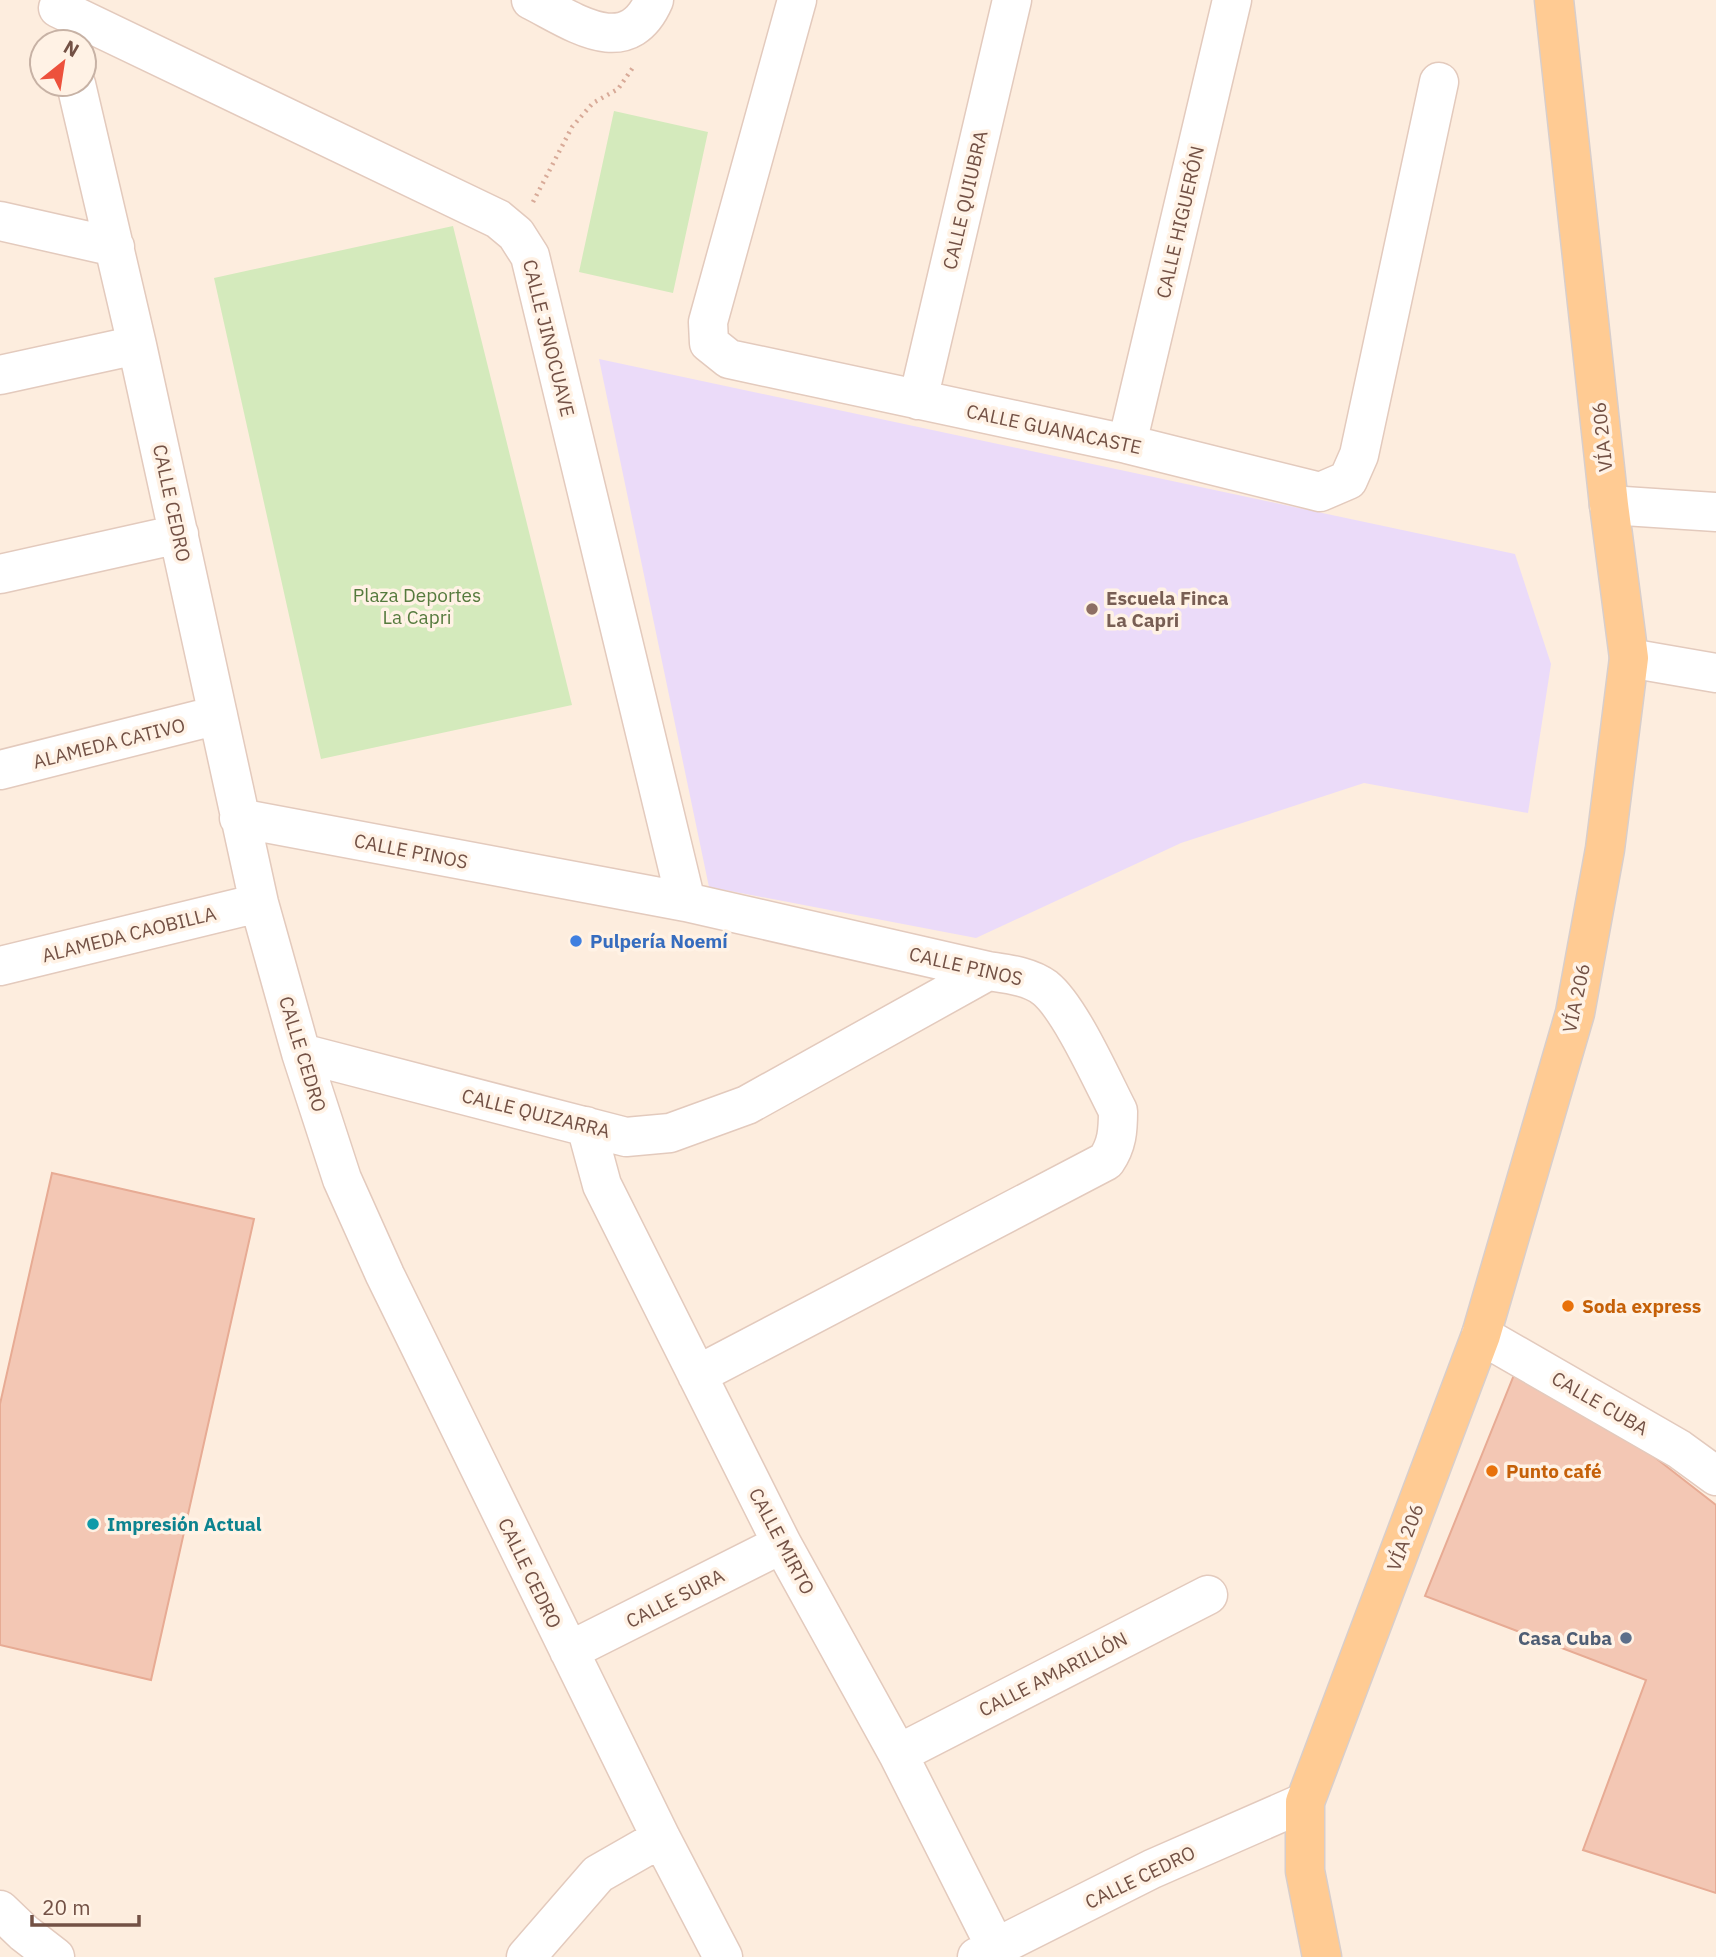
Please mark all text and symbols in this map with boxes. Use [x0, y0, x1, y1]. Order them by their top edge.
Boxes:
north arrow [28, 28, 98, 98]
text: N [60, 34, 83, 62]
street label: CALLE QUIUBRA [937, 128, 993, 272]
street label: CALLE HIGUERÓN [1151, 143, 1209, 301]
street label: CALLE JINOCUAVE [518, 257, 580, 419]
street label: CALLE GUANACASTE [964, 399, 1144, 459]
street label: VÍA 206 [1586, 401, 1618, 473]
street label: CALLE CEDRO [148, 442, 196, 564]
park label: Plaza Deportes La Capri [353, 583, 481, 629]
place label: Escuela Finca La Capri [1106, 586, 1229, 632]
marker: Escuela Finca La Capri [1084, 601, 1100, 617]
street label: ALAMEDA CATIVO [31, 713, 187, 773]
street label: CALLE PINOS [352, 828, 470, 874]
street label: ALAMEDA CAOBILLA [39, 901, 219, 967]
place label: Pulpería Noemí [590, 929, 728, 953]
marker: Pulpería Noemí [568, 933, 584, 949]
street label: CALLE PINOS [907, 941, 1025, 991]
street label: VÍA 206 [1557, 961, 1595, 1035]
street label: CALLE CEDRO [274, 993, 332, 1115]
street label: CALLE QUIZARRA [459, 1083, 613, 1143]
place label: Soda express [1582, 1294, 1701, 1318]
marker: Soda express [1560, 1298, 1576, 1314]
street label: CALLE CUBA [1547, 1366, 1653, 1440]
place label: Punto café [1506, 1459, 1602, 1483]
marker: Punto café [1484, 1463, 1500, 1479]
street label: CALLE MIRTO [744, 1484, 820, 1598]
street label: VÍA 206 [1381, 1500, 1429, 1574]
place label: Impresión Actual [107, 1512, 262, 1536]
street label: CALLE CEDRO [493, 1514, 567, 1632]
marker: Impresión Actual [85, 1516, 101, 1532]
street label: CALLE SURA [622, 1563, 728, 1633]
street label: CALLE AMARILLÓN [975, 1626, 1131, 1722]
place label: Casa Cuba [1518, 1626, 1612, 1650]
marker: Casa Cuba [1618, 1630, 1634, 1646]
street label: CALLE CEDRO [1081, 1840, 1199, 1914]
scale bar [32, 1884, 138, 1928]
text: 20 m [42, 1893, 91, 1921]

